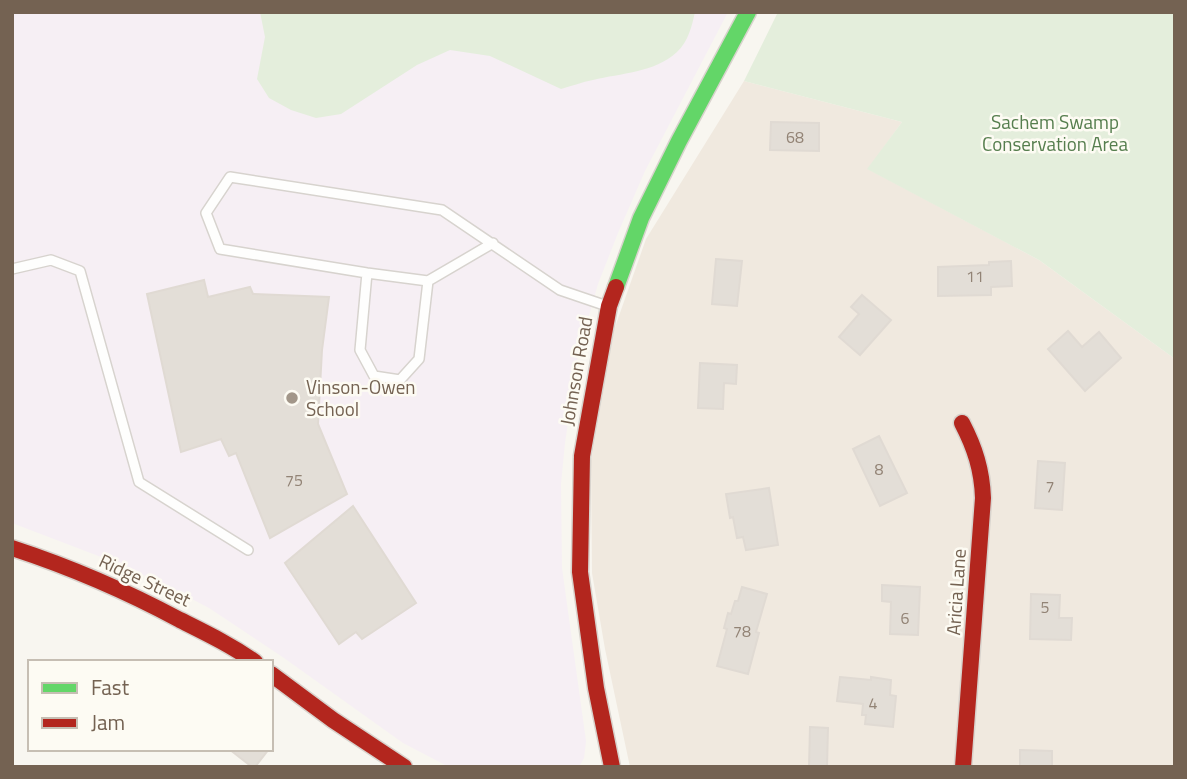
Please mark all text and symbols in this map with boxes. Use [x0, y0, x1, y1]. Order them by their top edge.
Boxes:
park label: Sachem Swamp Conservation Area [982, 107, 1128, 158]
house number: 68 [786, 125, 804, 149]
house number: 11 [966, 264, 984, 288]
street label: Johnson Road [552, 314, 599, 428]
place label: Vinson-Owen School [306, 372, 416, 423]
marker: Vinson-Owen School [284, 390, 300, 406]
house number: 8 [875, 457, 884, 481]
house number: 75 [285, 468, 303, 492]
house number: 7 [1046, 474, 1054, 498]
street label: Ridge Street [94, 546, 196, 614]
street label: Aricia Lane [938, 548, 973, 636]
house number: 5 [1041, 595, 1050, 619]
house number: 6 [901, 606, 910, 630]
house number: 78 [733, 619, 751, 643]
legend [28, 660, 273, 751]
text: Fast [91, 671, 130, 703]
house number: 4 [869, 691, 878, 715]
text: Jam [91, 706, 125, 738]

